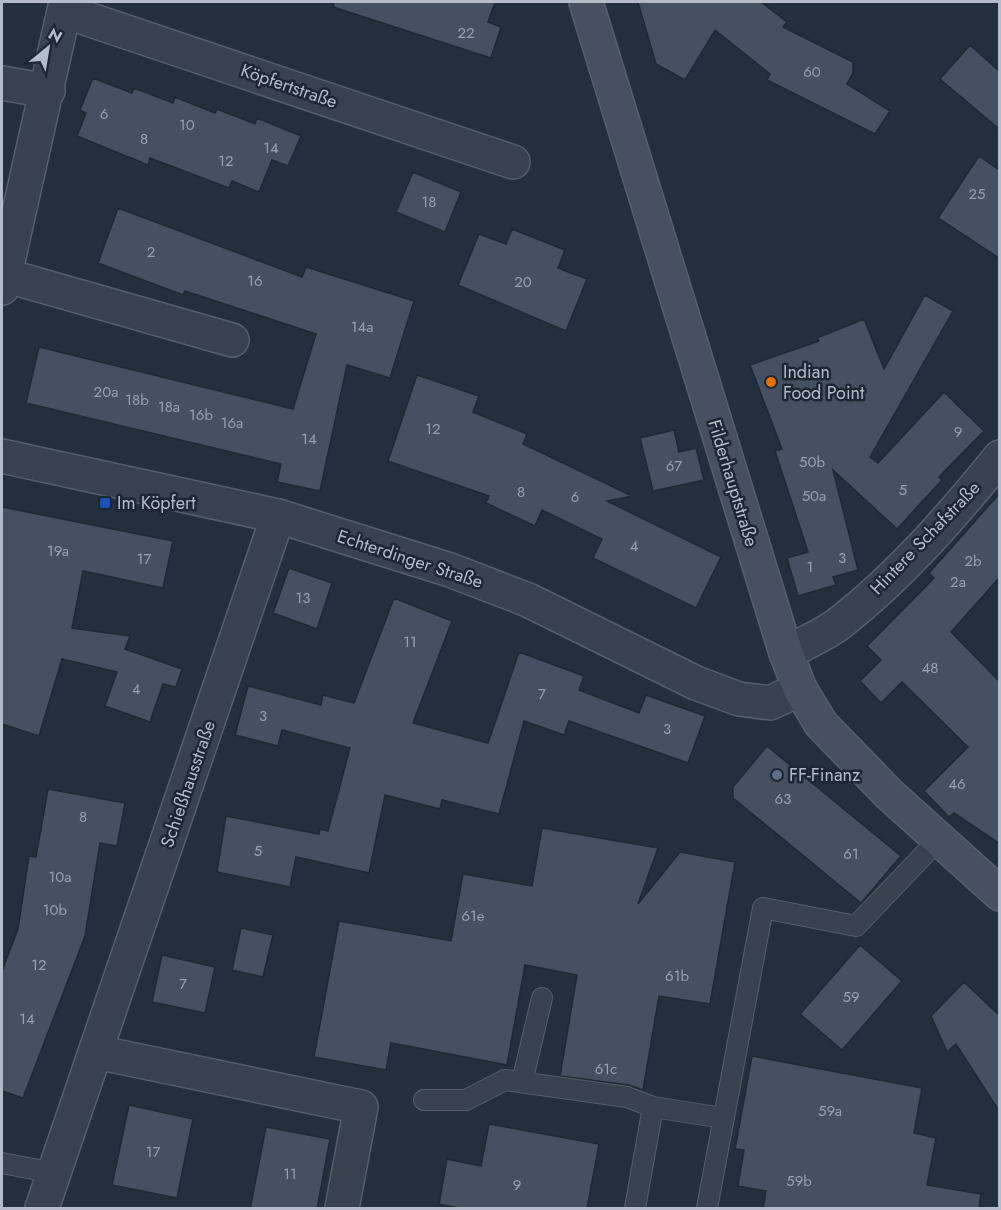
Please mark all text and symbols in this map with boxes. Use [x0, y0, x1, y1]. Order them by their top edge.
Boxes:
north arrow [18, 18, 78, 78]
text: N [44, 22, 67, 49]
house number: 22 [457, 22, 475, 44]
street label: Köpfertstraße [237, 57, 341, 115]
house number: 60 [803, 61, 821, 83]
house number: 6 [100, 103, 108, 125]
house number: 10 [179, 114, 195, 136]
house number: 8 [140, 128, 148, 150]
house number: 14 [263, 137, 279, 159]
house number: 12 [218, 150, 234, 172]
house number: 25 [969, 183, 986, 205]
house number: 18 [422, 191, 436, 213]
house number: 2 [147, 241, 155, 263]
house number: 16 [247, 270, 263, 292]
house number: 20 [514, 271, 532, 293]
house number: 14a [351, 316, 373, 338]
place label: Indian Food Point [783, 359, 865, 406]
marker: Indian Food Point [764, 375, 778, 389]
house number: 20a [94, 381, 118, 403]
house number: 18b [125, 389, 149, 411]
house number: 18a [158, 396, 180, 418]
house number: 16b [189, 404, 213, 426]
house number: 16a [221, 412, 243, 434]
street label: Filderhauptstraße [701, 416, 765, 550]
house number: 12 [425, 418, 441, 440]
house number: 9 [954, 421, 962, 443]
house number: 14 [301, 428, 317, 450]
house number: 50b [799, 451, 825, 473]
house number: 67 [666, 455, 682, 477]
street label: Hintere Schafstraße [864, 475, 986, 601]
house number: 5 [899, 479, 907, 501]
house number: 8 [517, 481, 525, 503]
house number: 50a [802, 485, 826, 507]
house number: 6 [571, 486, 579, 508]
place label: Im Köpfert [117, 490, 196, 516]
marker: Im Köpfert [98, 496, 112, 510]
street label: Echterdinger Straße [334, 523, 486, 595]
house number: 4 [630, 535, 639, 557]
house number: 19a [47, 540, 69, 562]
house number: 3 [838, 547, 846, 569]
house number: 17 [137, 548, 151, 570]
house number: 2b [964, 550, 982, 572]
house number: 1 [807, 556, 813, 578]
house number: 2a [950, 571, 966, 593]
house number: 13 [296, 587, 310, 609]
house number: 11 [403, 631, 417, 653]
house number: 48 [922, 657, 938, 679]
house number: 4 [132, 678, 141, 700]
house number: 7 [538, 683, 546, 705]
house number: 3 [259, 705, 267, 727]
street label: Schießhausstraße [154, 717, 222, 851]
house number: 3 [663, 718, 671, 740]
place label: FF-Finanz [789, 762, 861, 788]
marker: FF-Finanz [770, 768, 784, 782]
house number: 46 [948, 773, 966, 795]
house number: 63 [775, 788, 791, 810]
house number: 8 [79, 806, 87, 828]
house number: 5 [254, 840, 262, 862]
house number: 61 [843, 843, 859, 865]
house number: 10a [49, 866, 71, 888]
house number: 10b [43, 899, 68, 921]
house number: 61e [461, 905, 485, 927]
house number: 12 [31, 954, 47, 976]
house number: 61b [665, 965, 689, 987]
house number: 7 [179, 973, 187, 995]
house number: 59 [842, 986, 860, 1008]
house number: 14 [19, 1008, 35, 1030]
house number: 61c [595, 1058, 617, 1080]
house number: 59a [818, 1100, 842, 1122]
house number: 17 [146, 1141, 160, 1163]
house number: 11 [283, 1163, 297, 1185]
house number: 59b [786, 1170, 812, 1192]
house number: 9 [513, 1174, 521, 1196]

